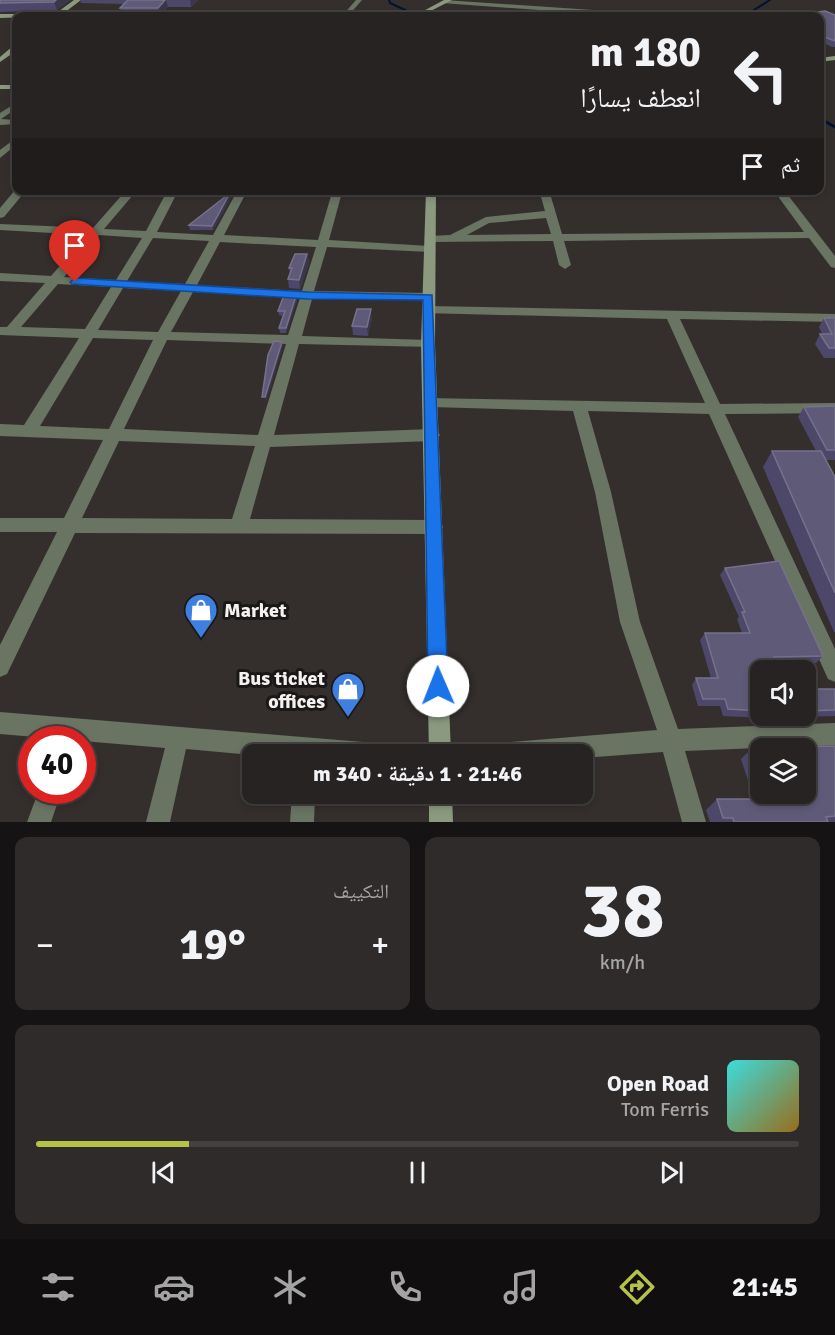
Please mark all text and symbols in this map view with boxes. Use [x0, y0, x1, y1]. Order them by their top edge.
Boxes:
text: 180 m [590, 27, 701, 78]
icon: left [722, 36, 800, 114]
text: انعطف يسارًا [580, 82, 701, 115]
icon: arrive [736, 150, 769, 183]
text: ثم [781, 151, 800, 178]
pin [49, 220, 100, 282]
icon: arrive [58, 229, 91, 262]
shop icon: Market [183, 592, 219, 639]
place label: Market [224, 598, 287, 623]
position arrow [406, 654, 470, 718]
map controls [750, 660, 816, 804]
button: sound [750, 660, 816, 726]
place label: Bus ticket offices [238, 666, 326, 714]
shop icon: Bus ticket offices [330, 671, 366, 718]
speed limit sign: 40 [18, 726, 96, 804]
button: layers [750, 738, 816, 804]
text: 21:46 · 1 دقيقة · 340 m [313, 760, 522, 787]
text: 38 [580, 863, 665, 959]
text: التكييف [333, 879, 389, 904]
text: 19° [179, 917, 246, 972]
text: − [36, 925, 54, 966]
text: + [371, 925, 389, 966]
text: km/h [600, 950, 645, 975]
text: Open Road [607, 1070, 709, 1097]
text: Tom Ferris [621, 1097, 709, 1122]
icon: previous [147, 1156, 180, 1189]
icon: pause [401, 1156, 434, 1189]
icon: next [655, 1156, 688, 1189]
icon: filters [37, 1266, 79, 1308]
icon: car [153, 1266, 195, 1308]
icon: climate [269, 1266, 311, 1308]
icon: phone [384, 1266, 426, 1308]
icon: music [500, 1266, 542, 1308]
icon: directions [616, 1266, 658, 1308]
text: 21:45 [732, 1271, 798, 1304]

